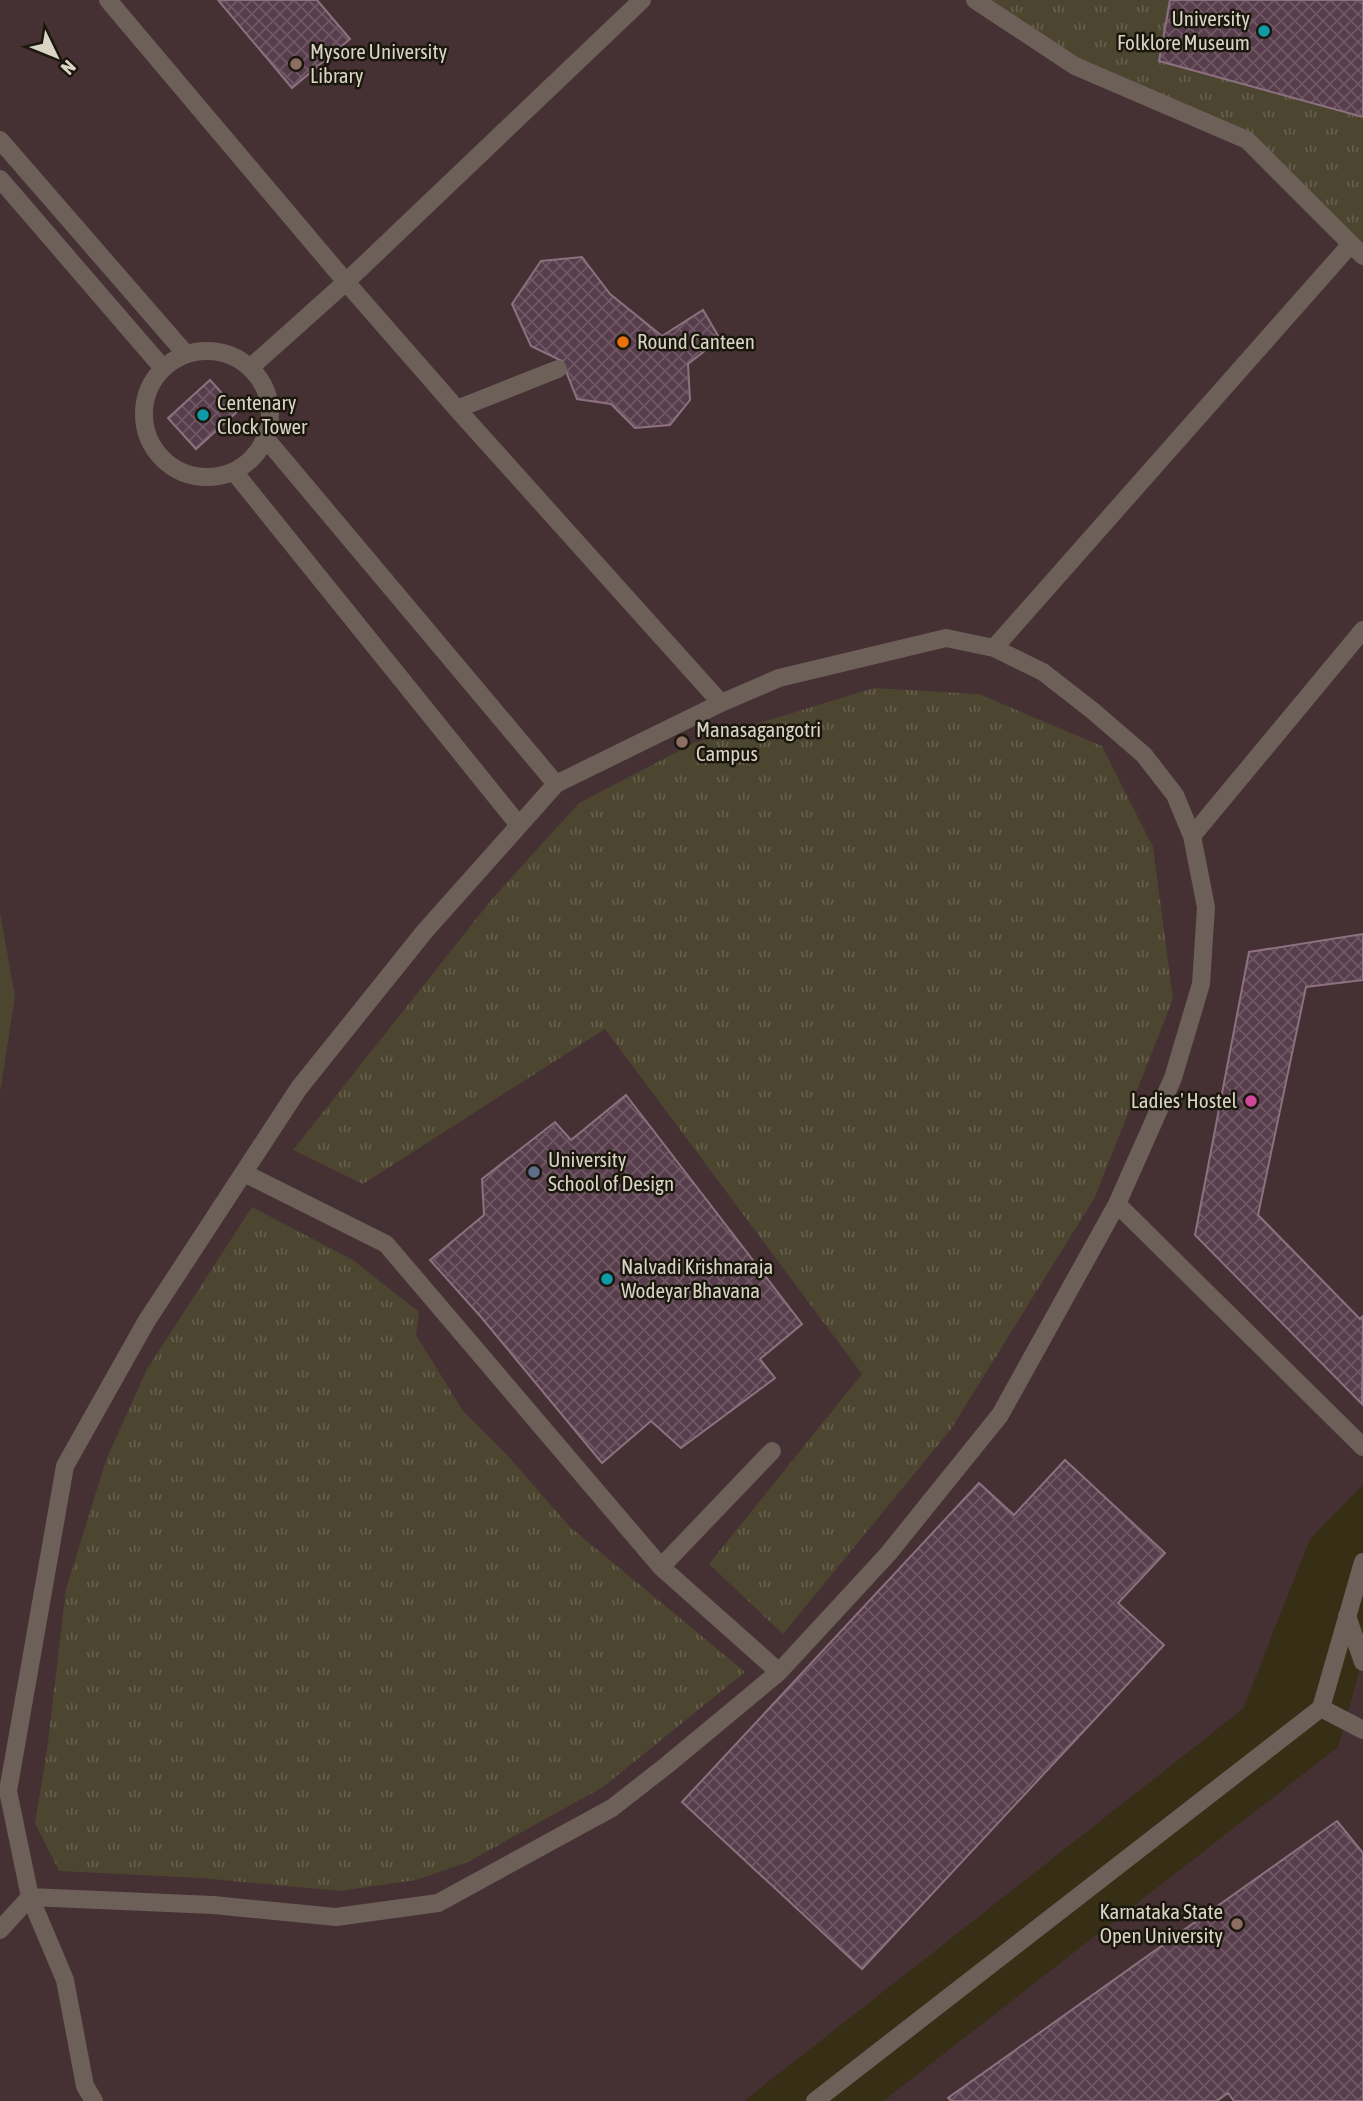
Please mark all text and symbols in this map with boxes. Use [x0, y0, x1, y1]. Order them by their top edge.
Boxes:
place label: University Folklore Museum [1117, 6, 1250, 54]
north arrow [21, 21, 91, 91]
marker: University Folklore Museum [1256, 23, 1272, 39]
place label: Mysore University Library [310, 39, 447, 87]
text: N [57, 56, 80, 79]
marker: Mysore University Library [288, 56, 304, 72]
place label: Round Canteen [637, 329, 755, 353]
marker: Round Canteen [615, 334, 631, 350]
place label: Centenary Clock Tower [217, 390, 308, 438]
marker: Centenary Clock Tower [195, 407, 211, 423]
place label: Manasagangotri Campus [696, 717, 821, 765]
marker: Manasagangotri Campus [674, 734, 690, 750]
place label: Ladies' Hostel [1131, 1088, 1237, 1112]
marker: Ladies' Hostel [1243, 1093, 1259, 1109]
place label: University School of Design [548, 1147, 674, 1195]
marker: University School of Design [526, 1164, 542, 1180]
place label: Nalvadi Krishnaraja Wodeyar Bhavana [621, 1254, 773, 1302]
marker: Nalvadi Krishnaraja Wodeyar Bhavana [599, 1271, 615, 1287]
place label: Karnataka State Open University [1100, 1899, 1223, 1947]
marker: Karnataka State Open University [1229, 1916, 1245, 1932]

